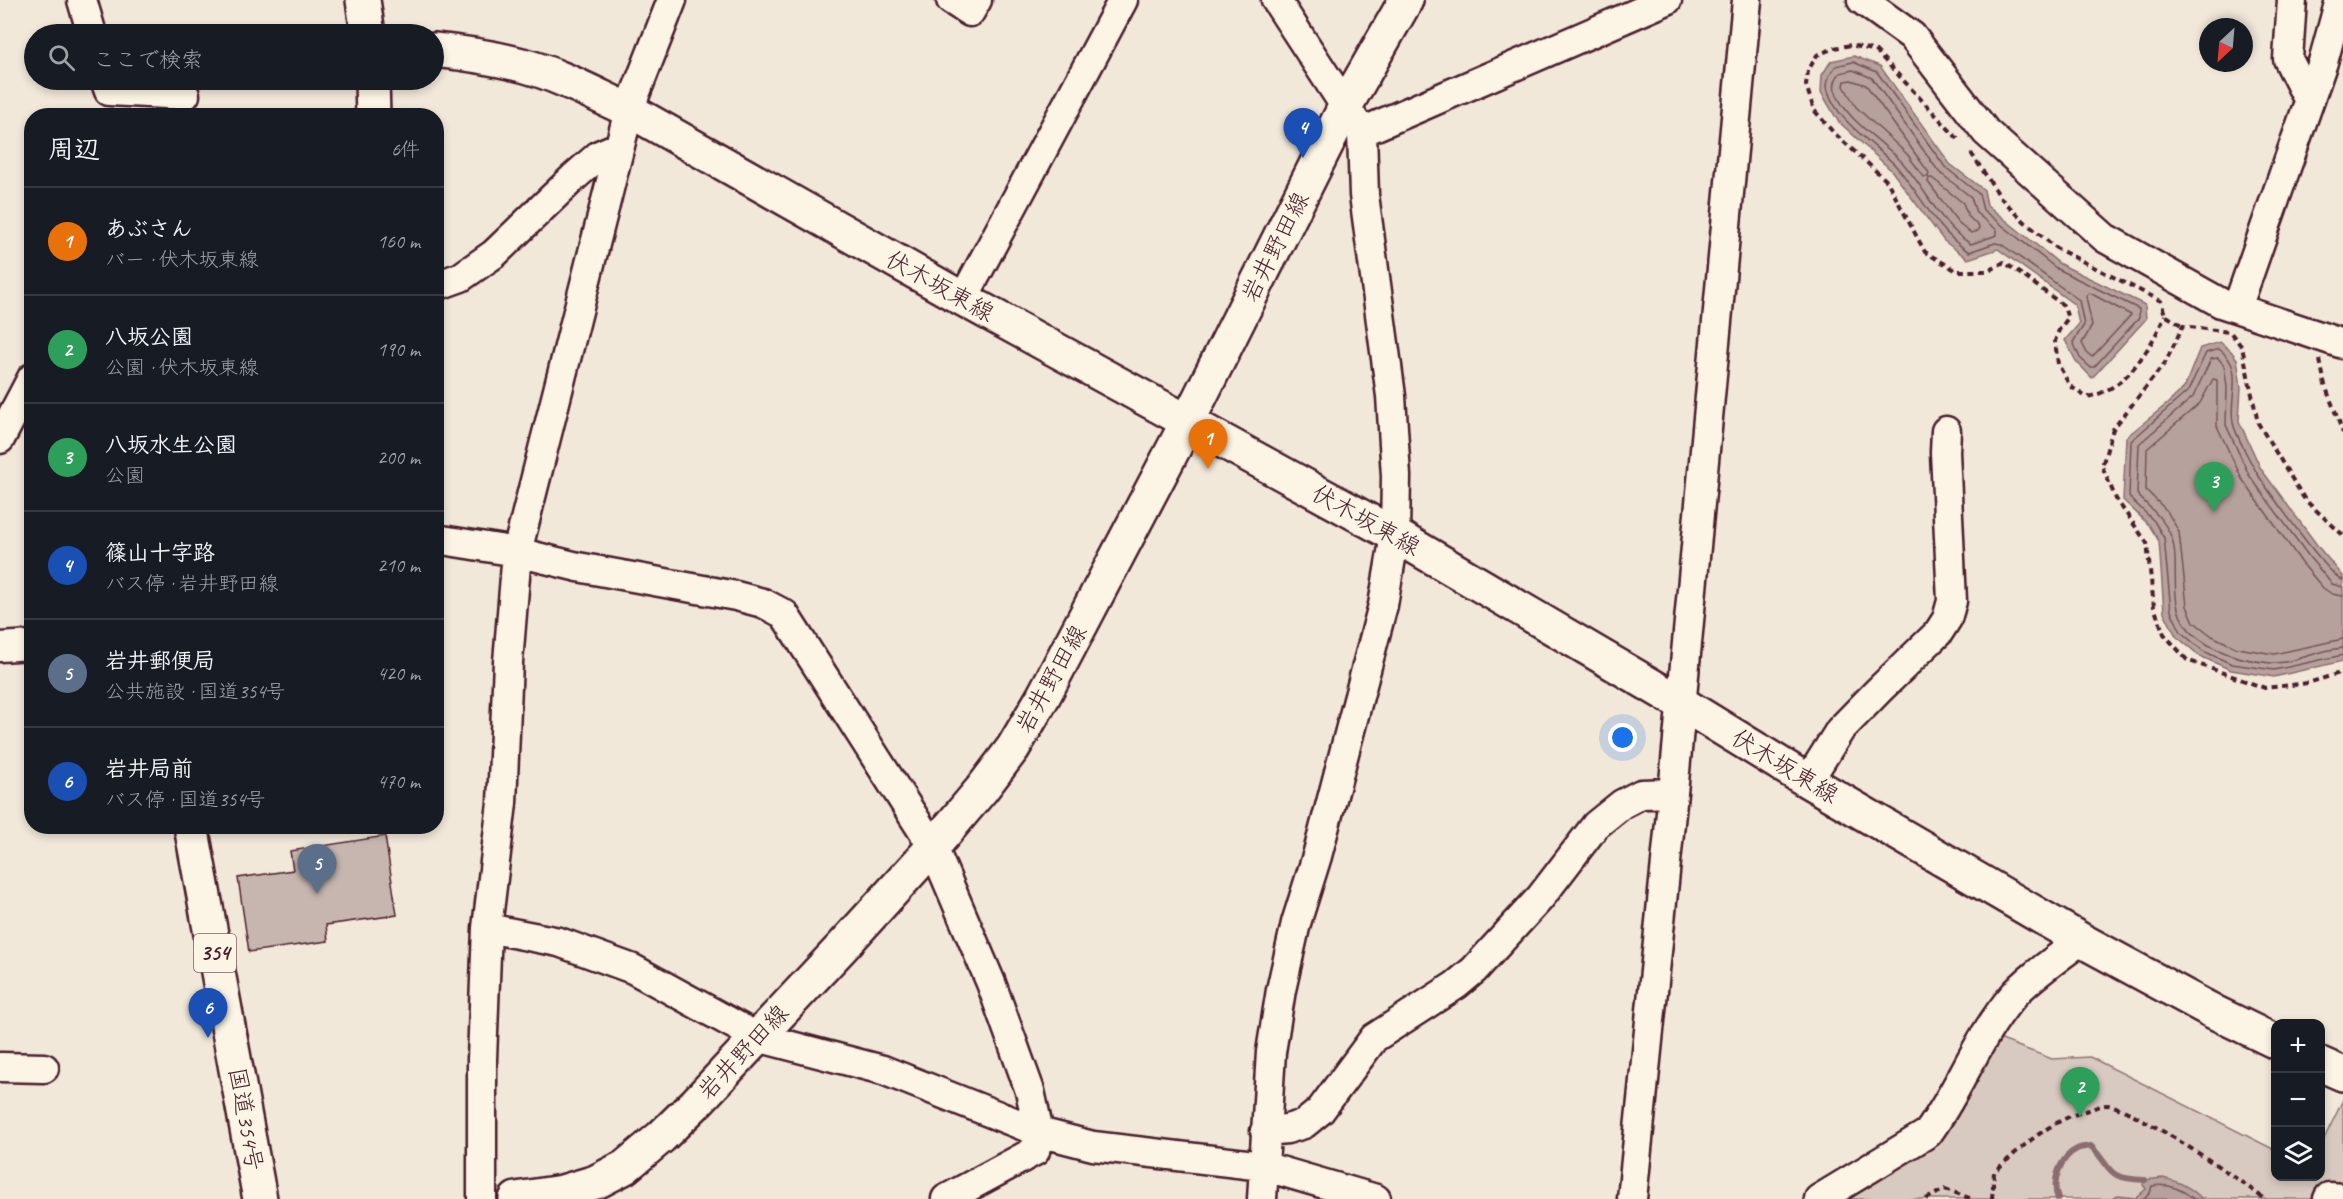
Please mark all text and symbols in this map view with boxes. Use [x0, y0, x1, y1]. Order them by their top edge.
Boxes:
north arrow [2199, 18, 2253, 72]
search box [24, 24, 444, 90]
icon: search [45, 41, 78, 74]
text: ここで検索 [93, 46, 203, 74]
pin: 4 [1284, 108, 1322, 158]
text: 周辺 [48, 133, 100, 166]
text: 6件 [391, 137, 420, 162]
street label: 岩井野田線 [1234, 187, 1316, 307]
text: あぶさん [105, 215, 193, 243]
text: 1 [63, 229, 72, 254]
text: 160 m [377, 229, 420, 254]
street label: 伏木坂東線 [880, 244, 1000, 328]
text: バー · 伏木坂東線 [105, 247, 258, 272]
text: 八坂公園 [105, 323, 193, 351]
text: 2 [63, 337, 72, 362]
text: 190 m [377, 337, 420, 362]
text: 公園 · 伏木坂東線 [105, 355, 258, 380]
pin: 1 [1188, 420, 1228, 469]
text: 八坂水生公園 [105, 431, 237, 459]
text: 3 [63, 445, 72, 470]
text: 200 m [377, 445, 420, 470]
pin: 3 [2194, 462, 2234, 512]
text: 公園 [105, 463, 145, 488]
street label: 伏木坂東線 [1306, 478, 1426, 562]
text: 篠山十字路 [105, 539, 215, 567]
text: 4 [63, 553, 72, 578]
text: 210 m [377, 553, 420, 578]
text: バス停 · 岩井野田線 [105, 571, 278, 596]
street label: 岩井野田線 [1009, 619, 1093, 739]
text: 岩井郵便局 [105, 647, 215, 675]
text: 5 [63, 661, 72, 686]
text: 420 m [377, 661, 420, 686]
text: 公共施設 · 国道354号 [105, 679, 285, 704]
street label: 伏木坂東線 [1726, 722, 1844, 810]
your location [1608, 723, 1637, 752]
text: 岩井局前 [105, 755, 193, 783]
text: 6 [63, 769, 72, 794]
text: 470 m [377, 769, 420, 794]
text: バス停 · 国道354号 [105, 787, 265, 812]
pin: 5 [298, 844, 336, 894]
road number: 354 [194, 934, 236, 972]
pin: 6 [188, 988, 228, 1038]
street label: 岩井野田線 [691, 998, 795, 1106]
map controls [2271, 1019, 2325, 1181]
button: + [2271, 1019, 2325, 1073]
street label: 国道354号 [222, 1065, 270, 1173]
pin: 2 [2060, 1068, 2100, 1117]
button: − [2271, 1073, 2325, 1127]
button: layers [2271, 1127, 2325, 1181]

